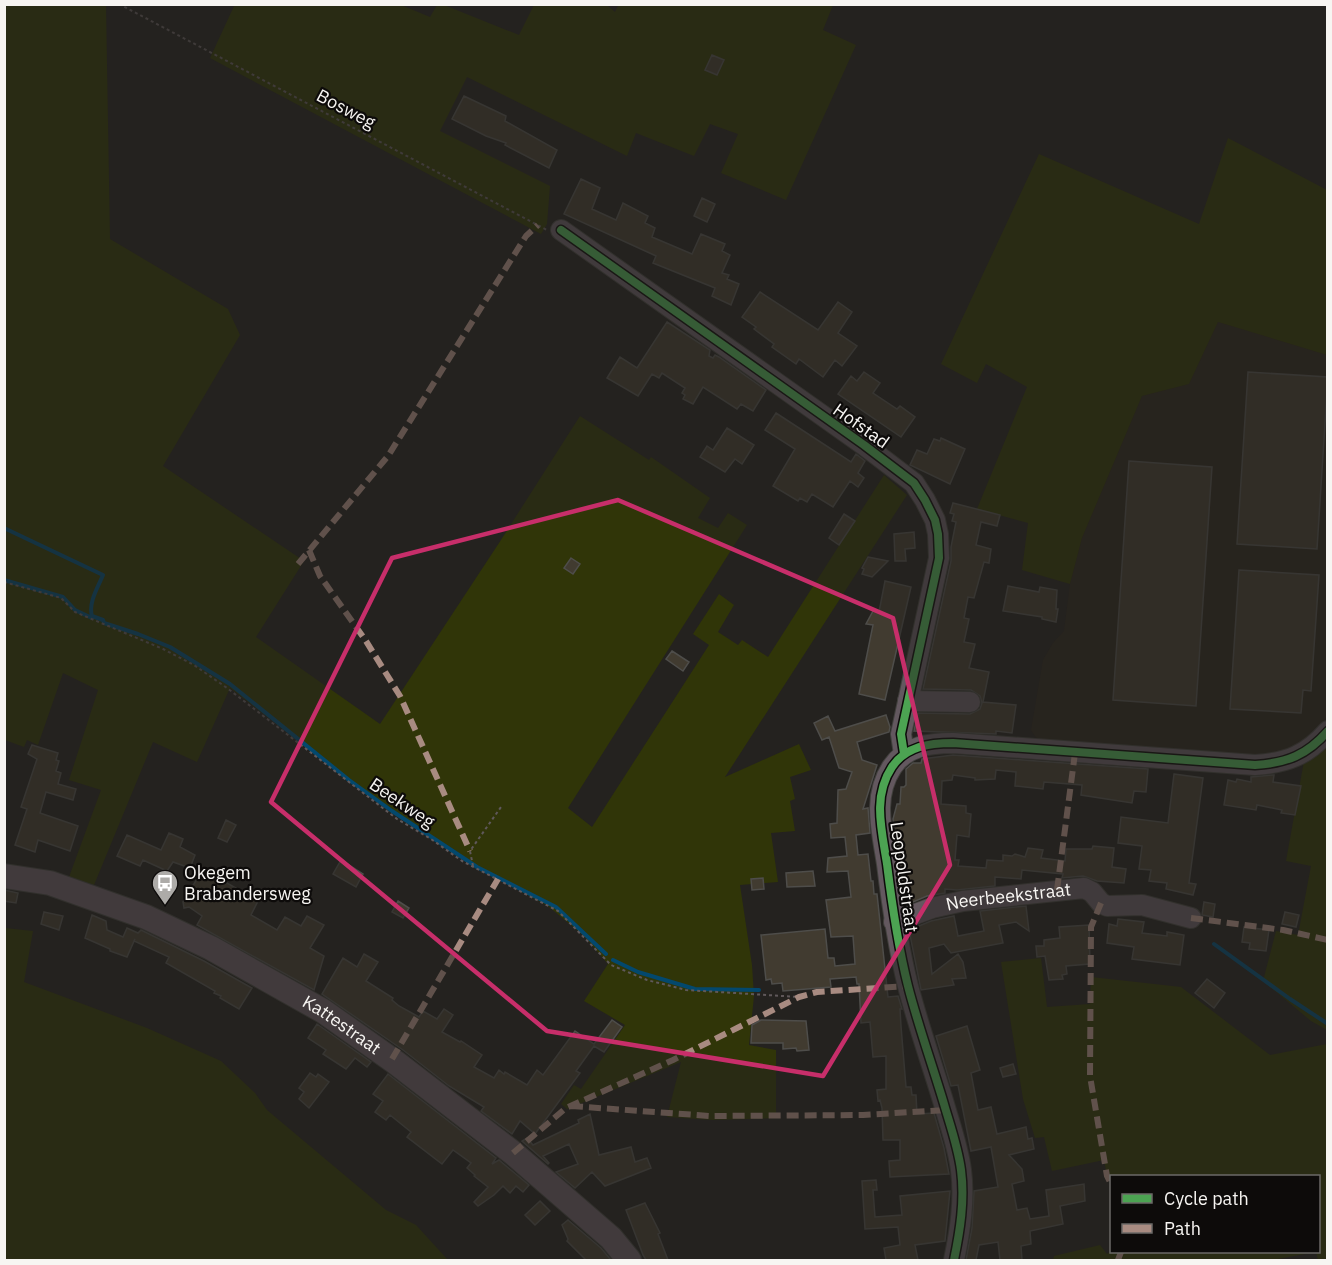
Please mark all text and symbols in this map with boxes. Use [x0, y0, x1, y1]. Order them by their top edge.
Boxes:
street label: Bosweg [313, 83, 380, 134]
street label: Hofstad [829, 398, 894, 453]
street label: Beekweg [365, 772, 440, 833]
street label: Leopoldstraat [885, 820, 924, 934]
place label: Okegem Brabandersweg [184, 861, 311, 905]
bus stop icon: Okegem Brabandersweg [150, 868, 180, 906]
street label: Neerbeekstraat [944, 877, 1072, 916]
street label: Kattestraat [298, 990, 386, 1059]
legend [1110, 1175, 1320, 1253]
text: Cycle path [1164, 1187, 1249, 1210]
text: Path [1164, 1217, 1201, 1240]

